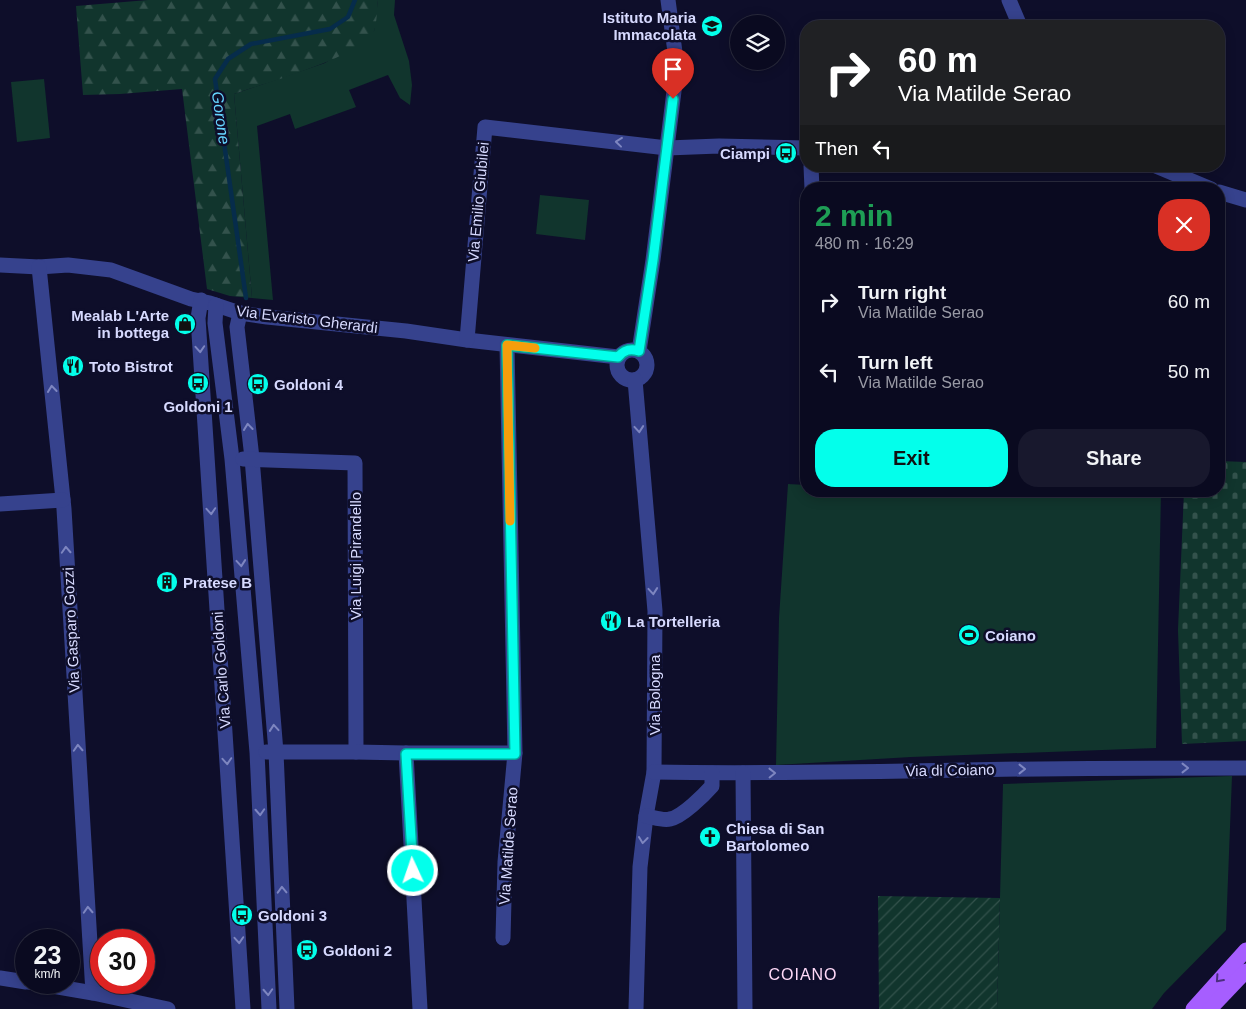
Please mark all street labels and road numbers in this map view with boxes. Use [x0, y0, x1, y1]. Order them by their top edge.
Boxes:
street label: Via Emilio Giubilei [464, 141, 492, 263]
street label: Via Evaristo Gherardi [235, 302, 379, 336]
street label: Via Luigi Pirandello [347, 492, 364, 620]
street label: Via Gasparo Gozzi [59, 567, 83, 693]
street label: Via Carlo Goldoni [208, 611, 234, 729]
street label: Via Bologna [646, 654, 663, 735]
street label: Via di Coiano [905, 761, 995, 779]
street label: Via Matilde Serao [495, 786, 521, 906]

